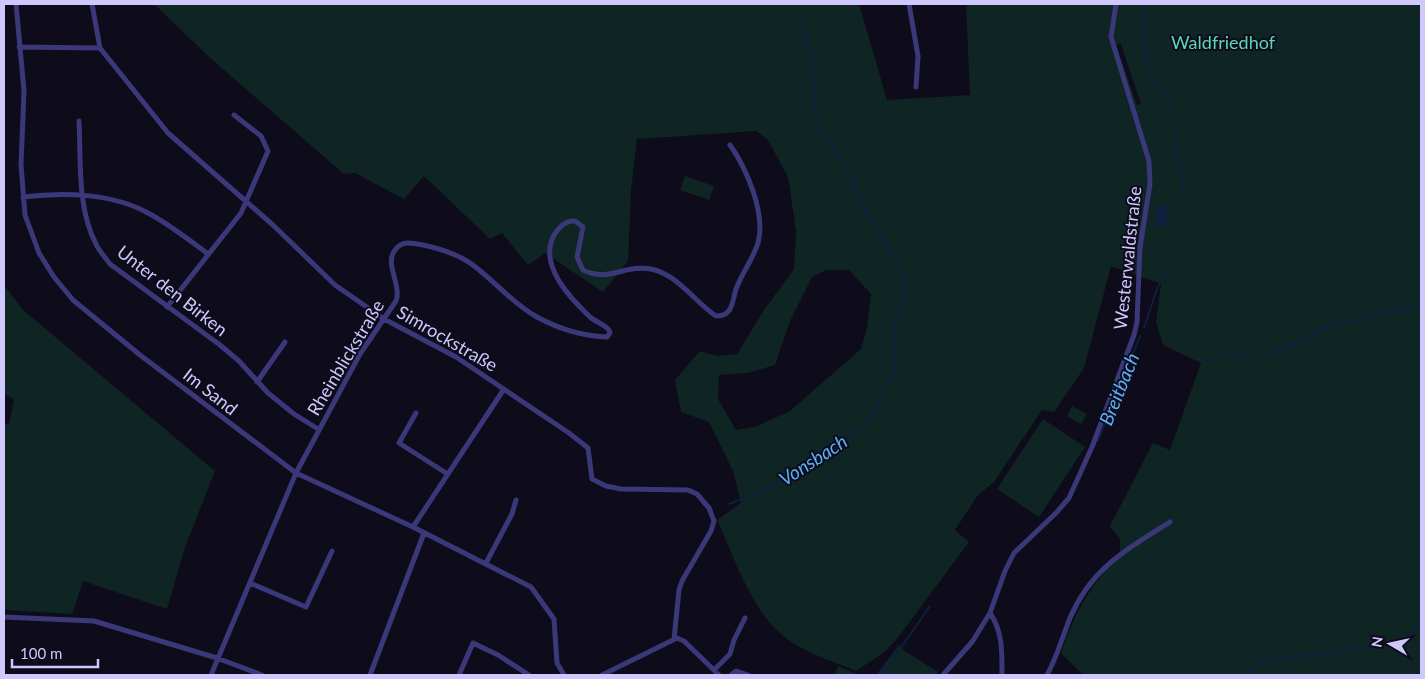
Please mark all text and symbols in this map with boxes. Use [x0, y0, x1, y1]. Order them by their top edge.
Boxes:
park label: Waldfriedhof [1171, 31, 1276, 53]
street label: Westerwaldstraße [1109, 185, 1145, 331]
street label: Unter den Birken [113, 240, 232, 340]
street label: Rheinblickstraße [302, 296, 388, 419]
street label: Simrockstraße [393, 300, 502, 376]
water label: Breitbach [1094, 349, 1143, 428]
street label: Im Sand [179, 363, 242, 419]
water label: Vonsbach [774, 429, 851, 490]
north arrow [1365, 619, 1415, 669]
text: N [1367, 635, 1386, 649]
scale bar [12, 636, 99, 668]
text: 100 m [20, 644, 62, 662]

